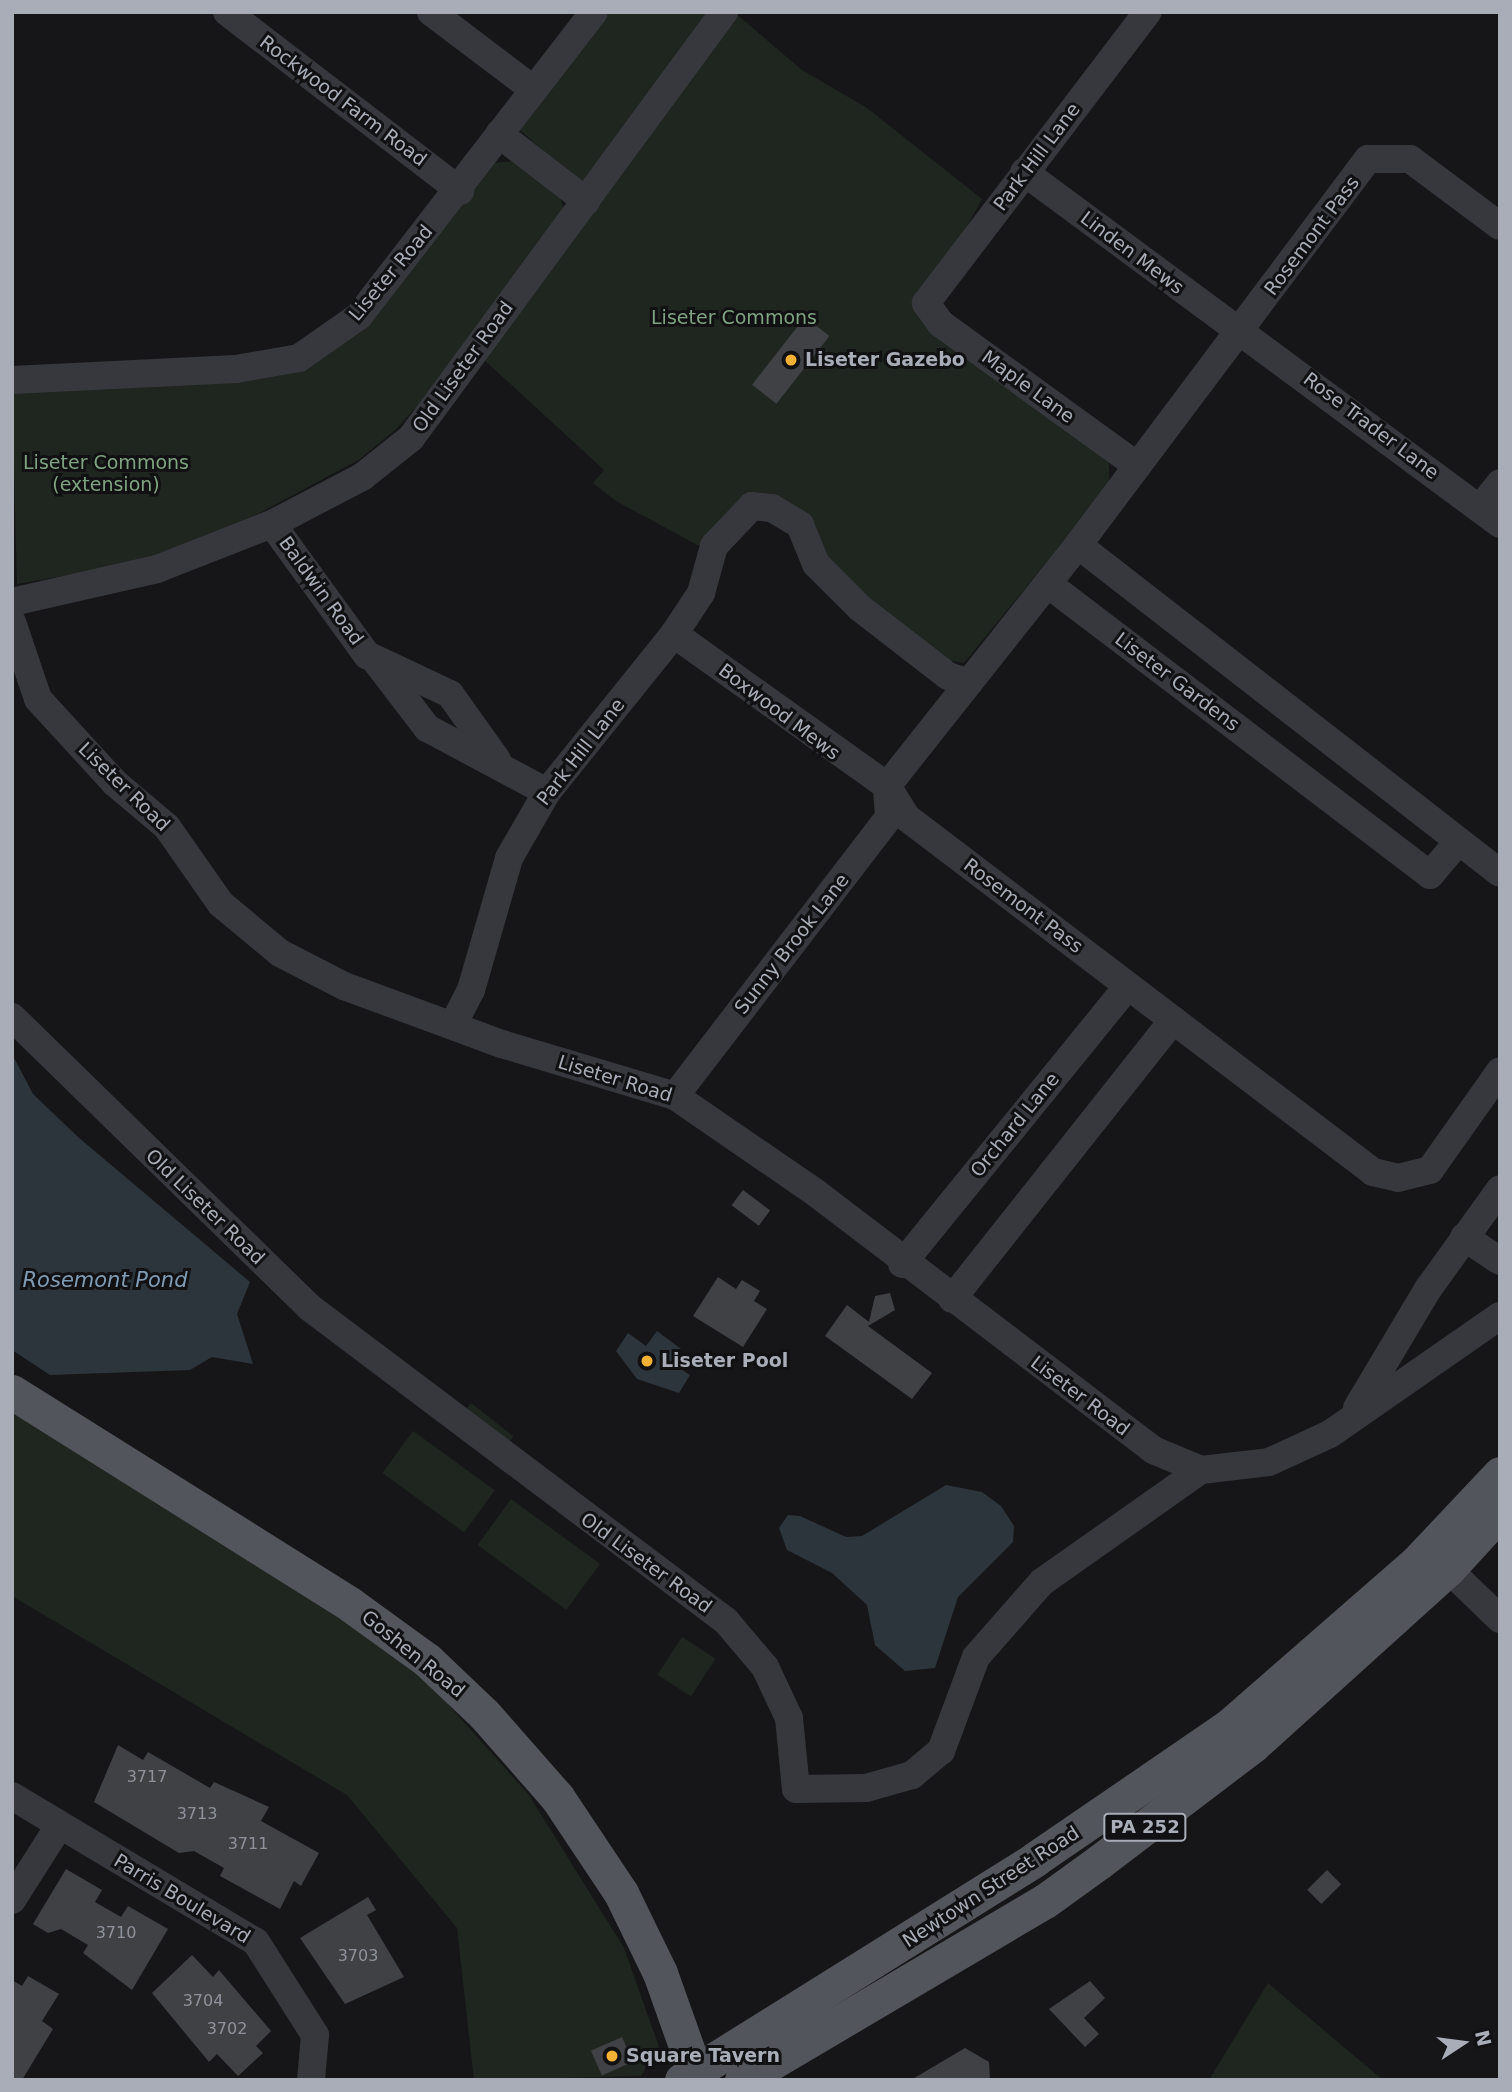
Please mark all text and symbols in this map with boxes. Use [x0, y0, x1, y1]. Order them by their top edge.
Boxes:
street label: Rockwood Farm Road [255, 31, 431, 171]
street label: Park Hill Lane [989, 99, 1085, 215]
street label: Rosemont Pass [1260, 172, 1364, 300]
street label: Linden Mews [1076, 207, 1188, 299]
street label: Liseter Road [344, 220, 438, 326]
street label: Old Liseter Road [408, 297, 518, 437]
park label: Liseter Commons [651, 307, 817, 329]
street label: Maple Lane [977, 346, 1079, 428]
place label: Liseter Gazebo [805, 349, 965, 371]
marker: Liseter Gazebo [783, 352, 799, 368]
street label: Rose Trader Lane [1299, 368, 1443, 484]
park label: Liseter Commons (extension) [23, 452, 189, 496]
street label: Baldwin Road [274, 532, 368, 650]
street label: Liseter Gardens [1110, 628, 1244, 736]
street label: Boxwood Mews [714, 659, 844, 765]
street label: Park Hill Lane [532, 694, 630, 810]
street label: Liseter Road [74, 738, 174, 836]
street label: Rosemont Pass [959, 854, 1087, 958]
street label: Sunny Brook Lane [730, 869, 854, 1019]
street label: Liseter Road [555, 1051, 675, 1107]
street label: Orchard Lane [966, 1068, 1064, 1182]
street label: Old Liseter Road [141, 1144, 269, 1270]
water label: Rosemont Pond [23, 1267, 187, 1293]
place label: Liseter Pool [661, 1350, 788, 1372]
street label: Liseter Road [1026, 1351, 1134, 1441]
marker: Liseter Pool [639, 1353, 655, 1369]
street label: Old Liseter Road [576, 1508, 716, 1618]
street label: Goshen Road [357, 1606, 469, 1702]
house number: 3717 [127, 1767, 167, 1787]
house number: 3713 [177, 1804, 217, 1824]
road number: PA 252 [1103, 1812, 1187, 1842]
street label: Newtown Street Road [899, 1821, 1083, 1953]
house number: 3711 [228, 1834, 268, 1854]
street label: Parris Boulevard [110, 1849, 254, 1949]
house number: 3710 [96, 1923, 136, 1943]
house number: 3703 [338, 1946, 378, 1966]
house number: 3704 [183, 1991, 223, 2011]
north arrow [1428, 2008, 1498, 2078]
house number: 3702 [207, 2019, 247, 2039]
text: N [1471, 2028, 1496, 2048]
place label: Square Tavern [626, 2045, 780, 2067]
marker: Square Tavern [604, 2048, 620, 2064]

